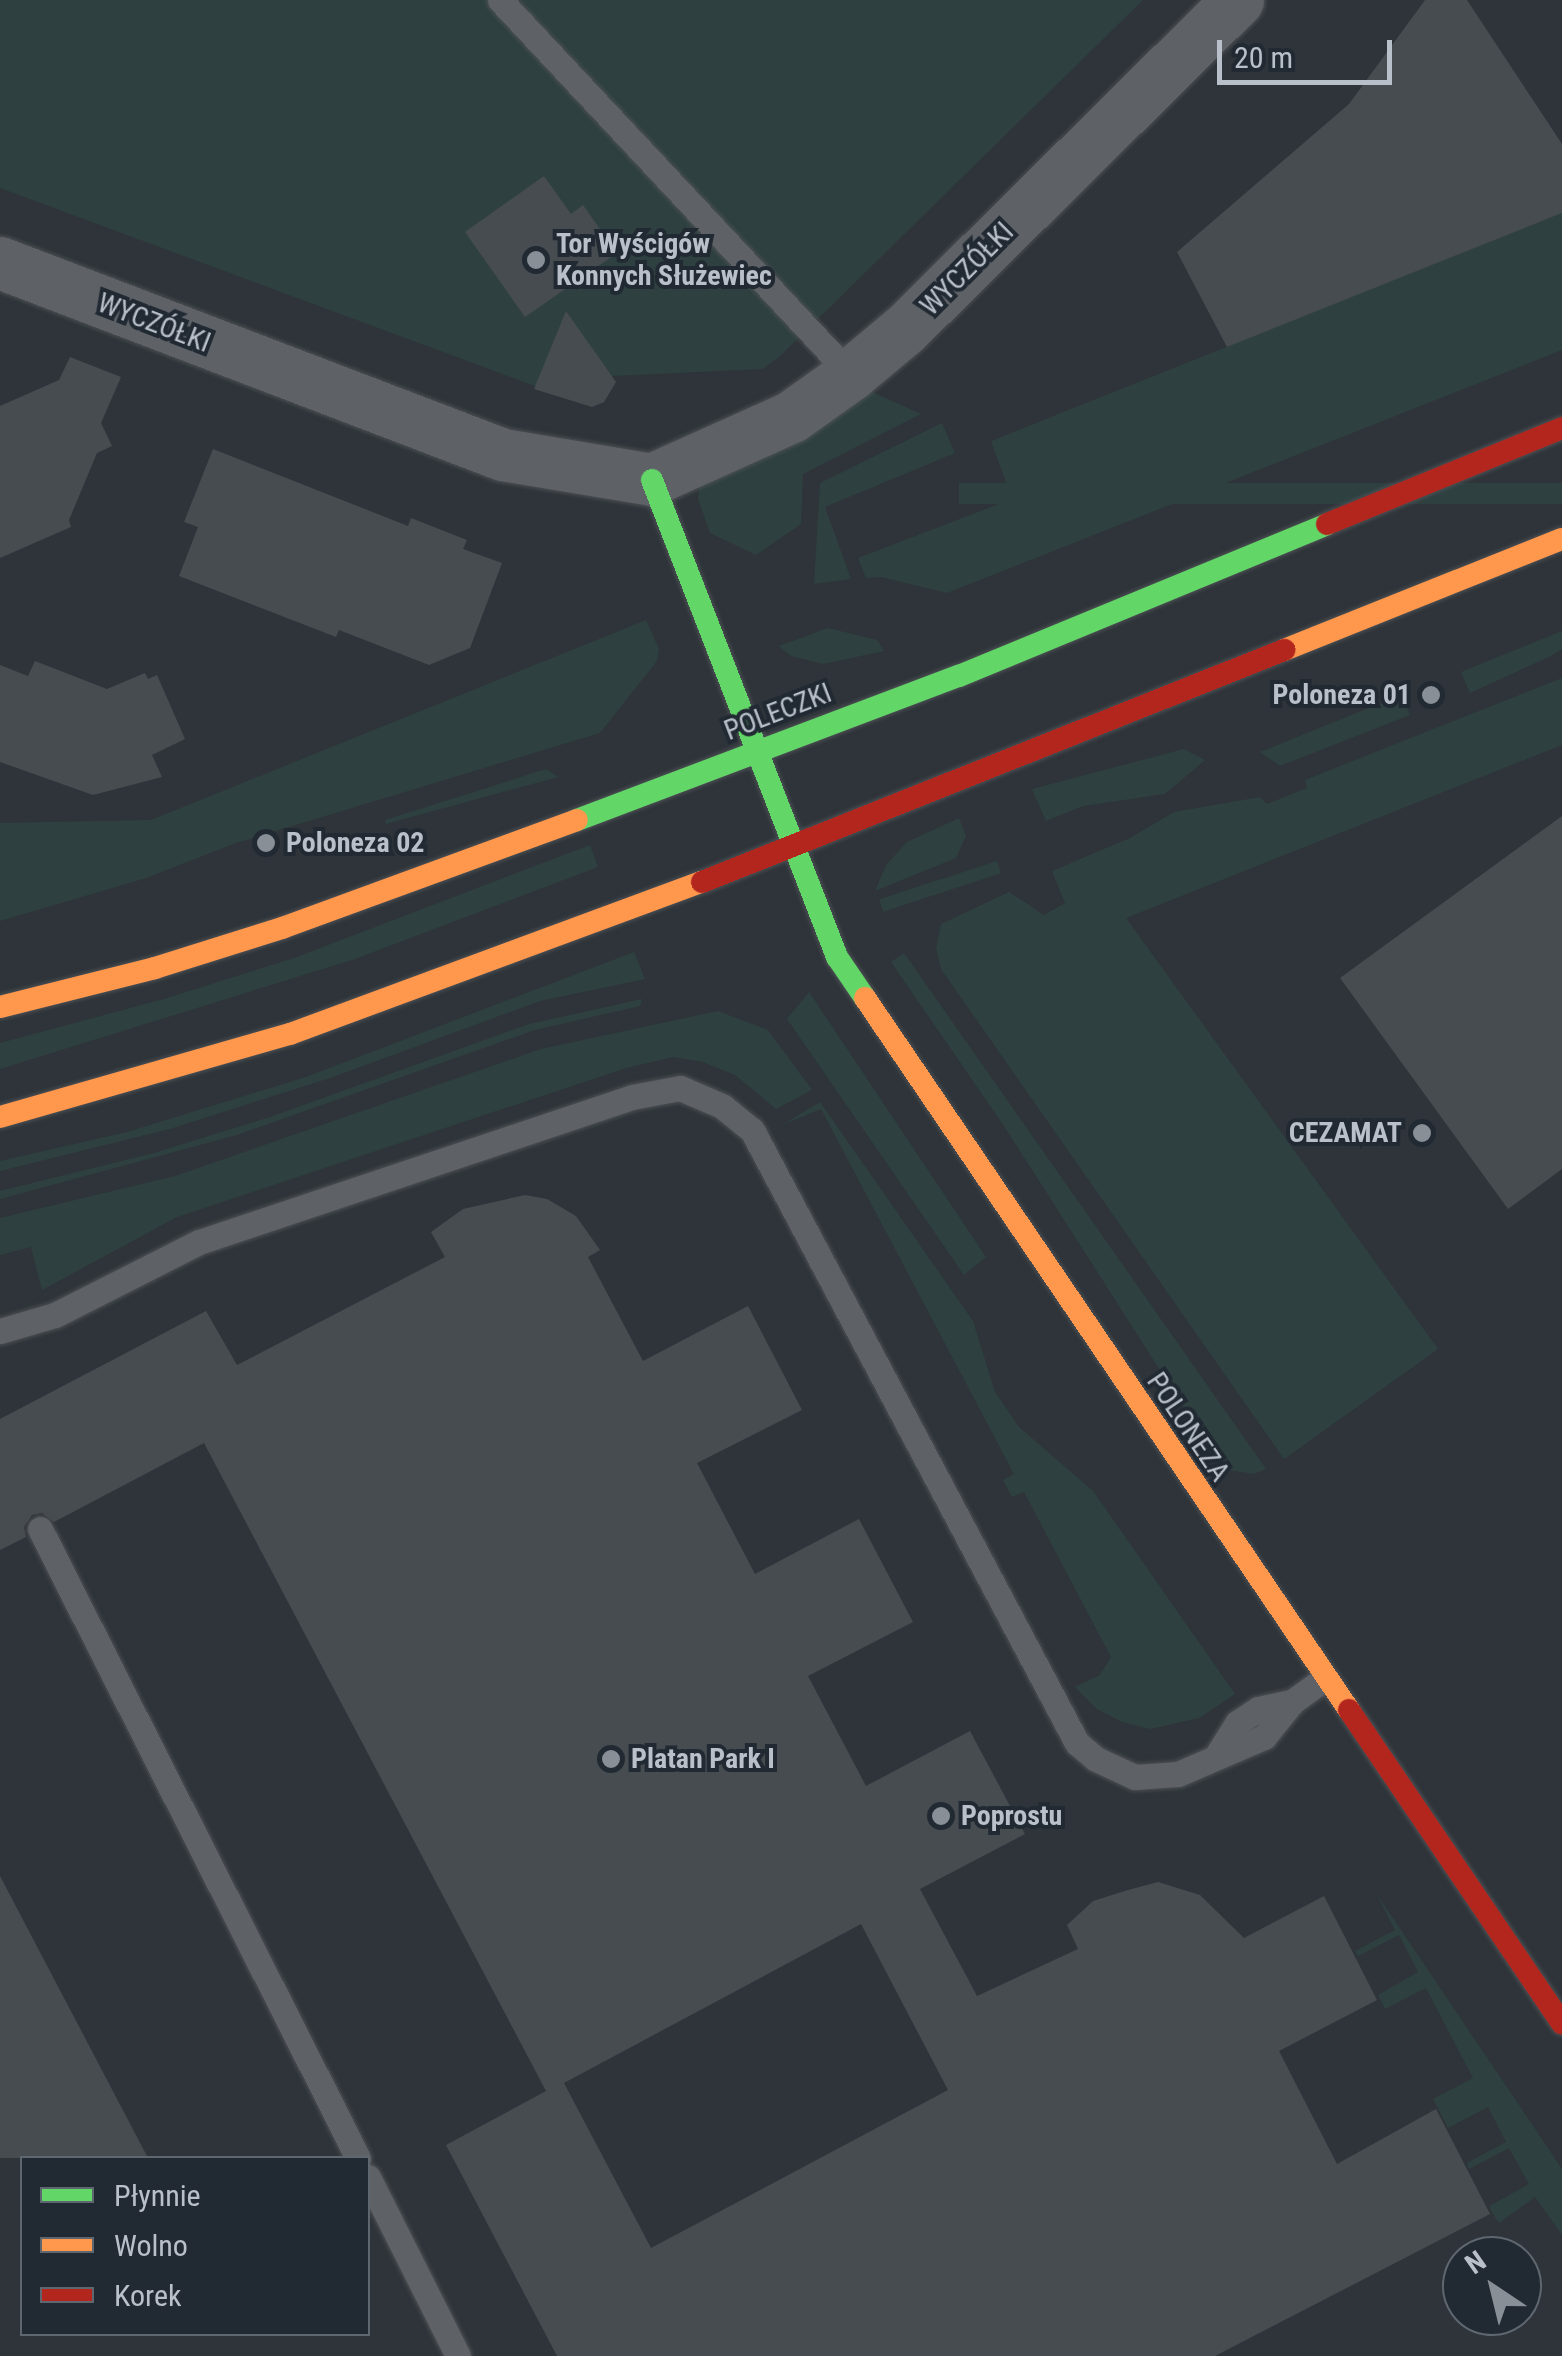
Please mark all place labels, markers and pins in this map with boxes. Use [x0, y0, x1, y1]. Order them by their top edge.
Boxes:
place label: Tor Wyścigów Konnych Służewiec [556, 227, 772, 293]
marker: Tor Wyścigów Konnych Służewiec [525, 249, 547, 271]
place label: Poloneza 01 [1273, 678, 1411, 712]
marker: Poloneza 01 [1420, 684, 1442, 706]
place label: Poloneza 02 [286, 826, 424, 860]
marker: Poloneza 02 [255, 832, 277, 854]
place label: CEZAMAT [1289, 1116, 1402, 1150]
marker: CEZAMAT [1411, 1122, 1433, 1144]
place label: Platan Park I [631, 1742, 775, 1776]
marker: Platan Park I [600, 1748, 622, 1770]
place label: Poprostu [961, 1799, 1062, 1833]
marker: Poprostu [930, 1805, 952, 1827]

